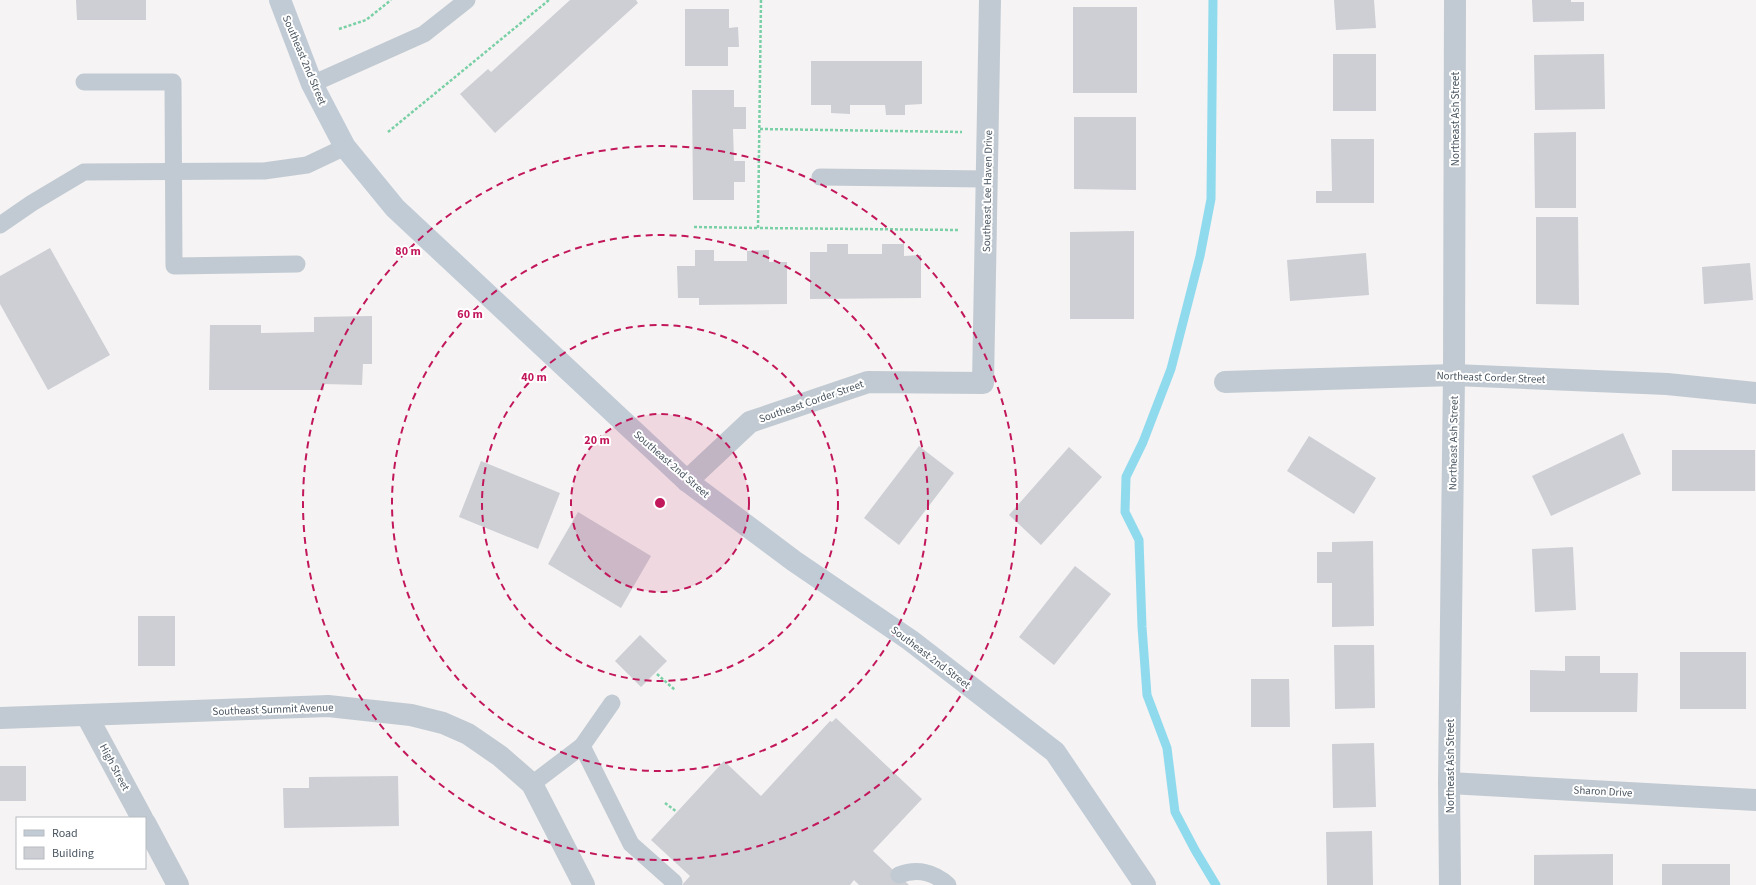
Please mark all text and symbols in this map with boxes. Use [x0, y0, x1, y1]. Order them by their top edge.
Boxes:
street label: Southeast 2nd Street [279, 13, 330, 108]
street label: Northeast Ash Street [1448, 72, 1463, 166]
street label: Southeast Lee Haven Drive [979, 129, 996, 252]
text: 80 m [395, 243, 421, 260]
text: 60 m [457, 306, 483, 323]
street label: Northeast Corder Street [1436, 368, 1546, 387]
text: 40 m [521, 369, 547, 386]
street label: Southeast Corder Street [757, 376, 866, 426]
street label: Northeast Ash Street [1445, 395, 1462, 490]
street label: Southeast 2nd Street [631, 427, 713, 502]
text: 20 m [584, 432, 610, 449]
centre of rings [653, 496, 667, 510]
street label: Southeast 2nd Street [888, 623, 974, 692]
street label: Southeast Summit Avenue [212, 700, 334, 719]
street label: Northeast Ash Street [1443, 719, 1458, 813]
street label: High Street [96, 741, 133, 794]
street label: Sharon Drive [1573, 782, 1633, 801]
legend [16, 817, 146, 869]
text: Road [52, 825, 78, 842]
text: Building [52, 845, 94, 862]

